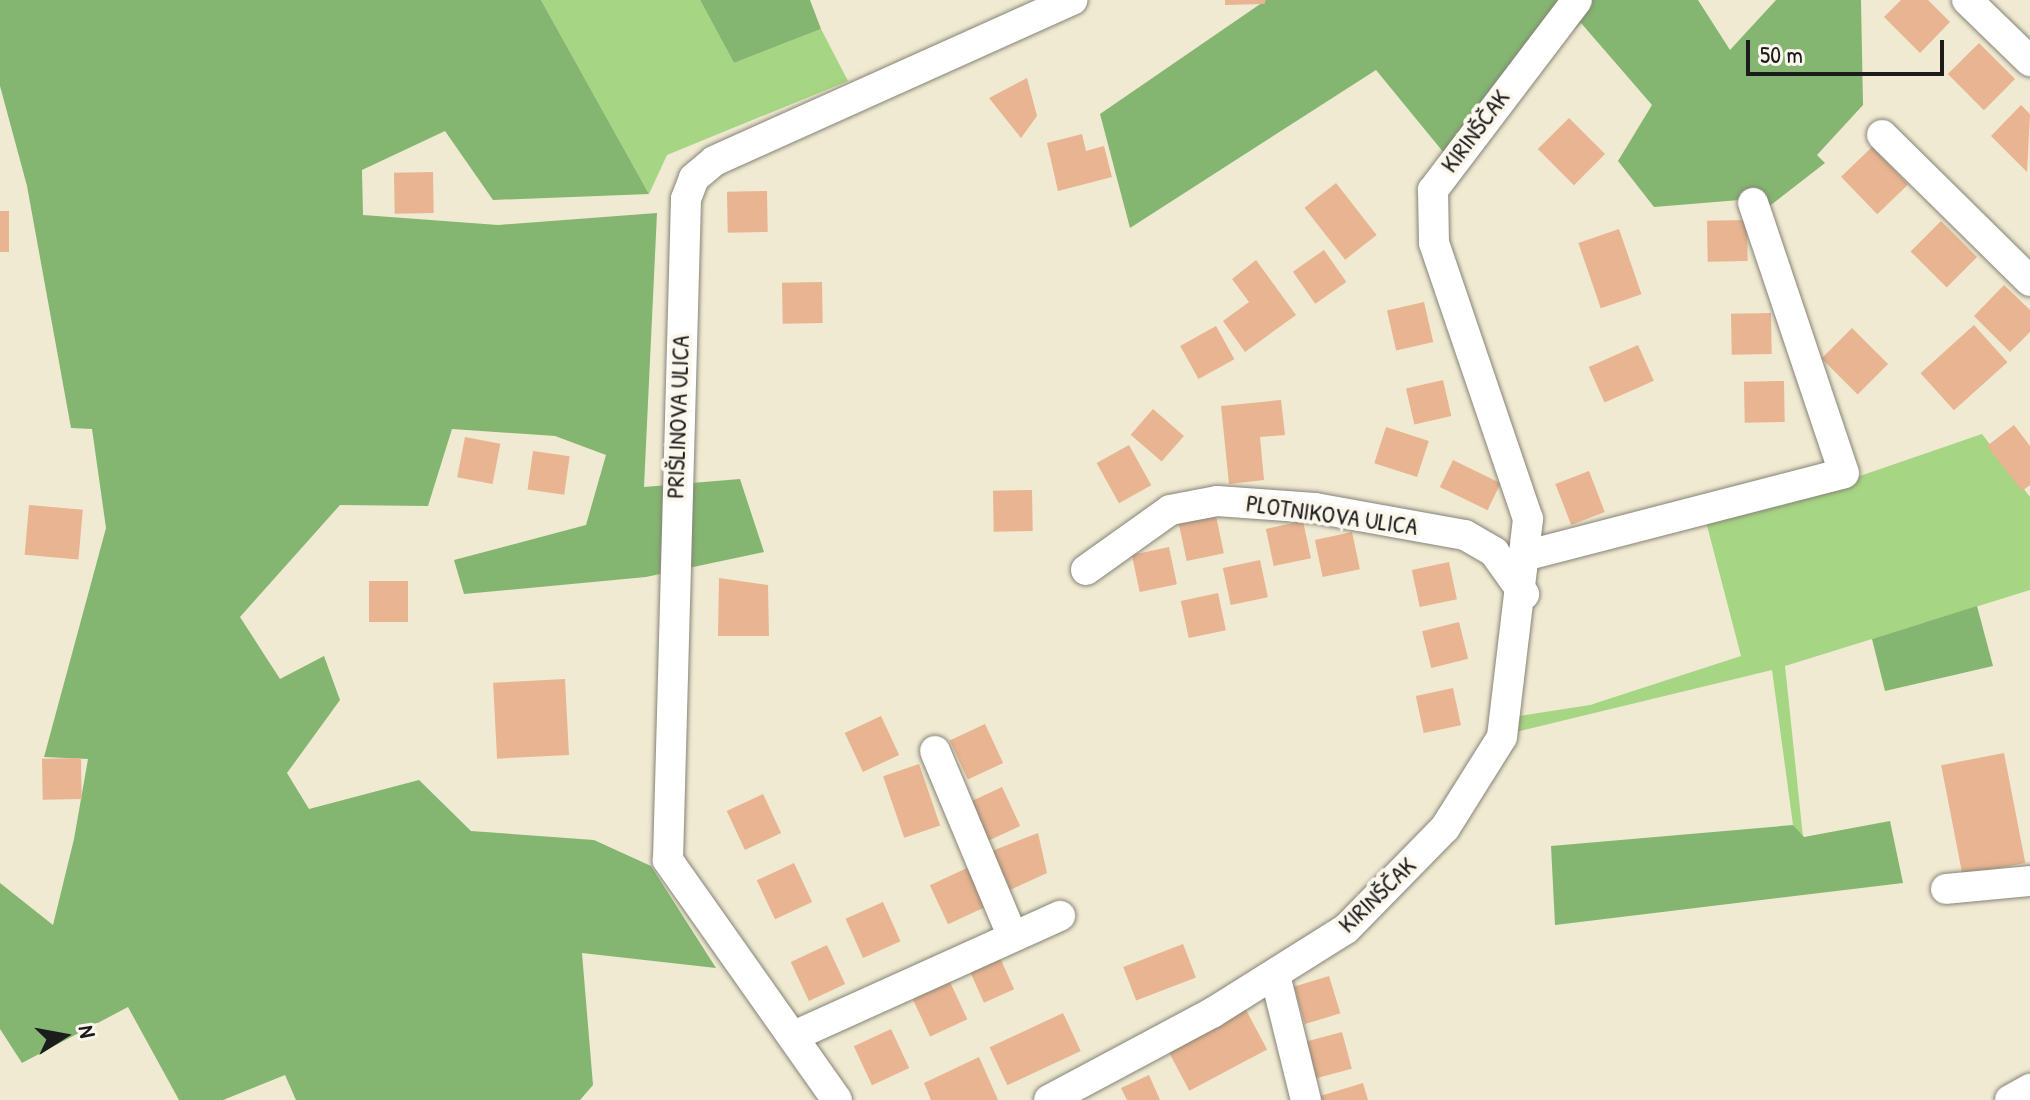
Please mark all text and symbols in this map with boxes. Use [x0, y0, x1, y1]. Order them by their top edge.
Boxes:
scale bar [1750, 24, 1948, 74]
text: 50 m [1760, 38, 1803, 70]
street label: KIRINŠČAK [1435, 84, 1515, 178]
street label: PRIŠLINOVA ULICA [661, 335, 695, 499]
street label: PLOTNIKOVA ULICA [1244, 489, 1420, 541]
street label: KIRINŠČAK [1332, 851, 1422, 939]
north arrow [24, 996, 104, 1076]
text: N [72, 1023, 103, 1040]

